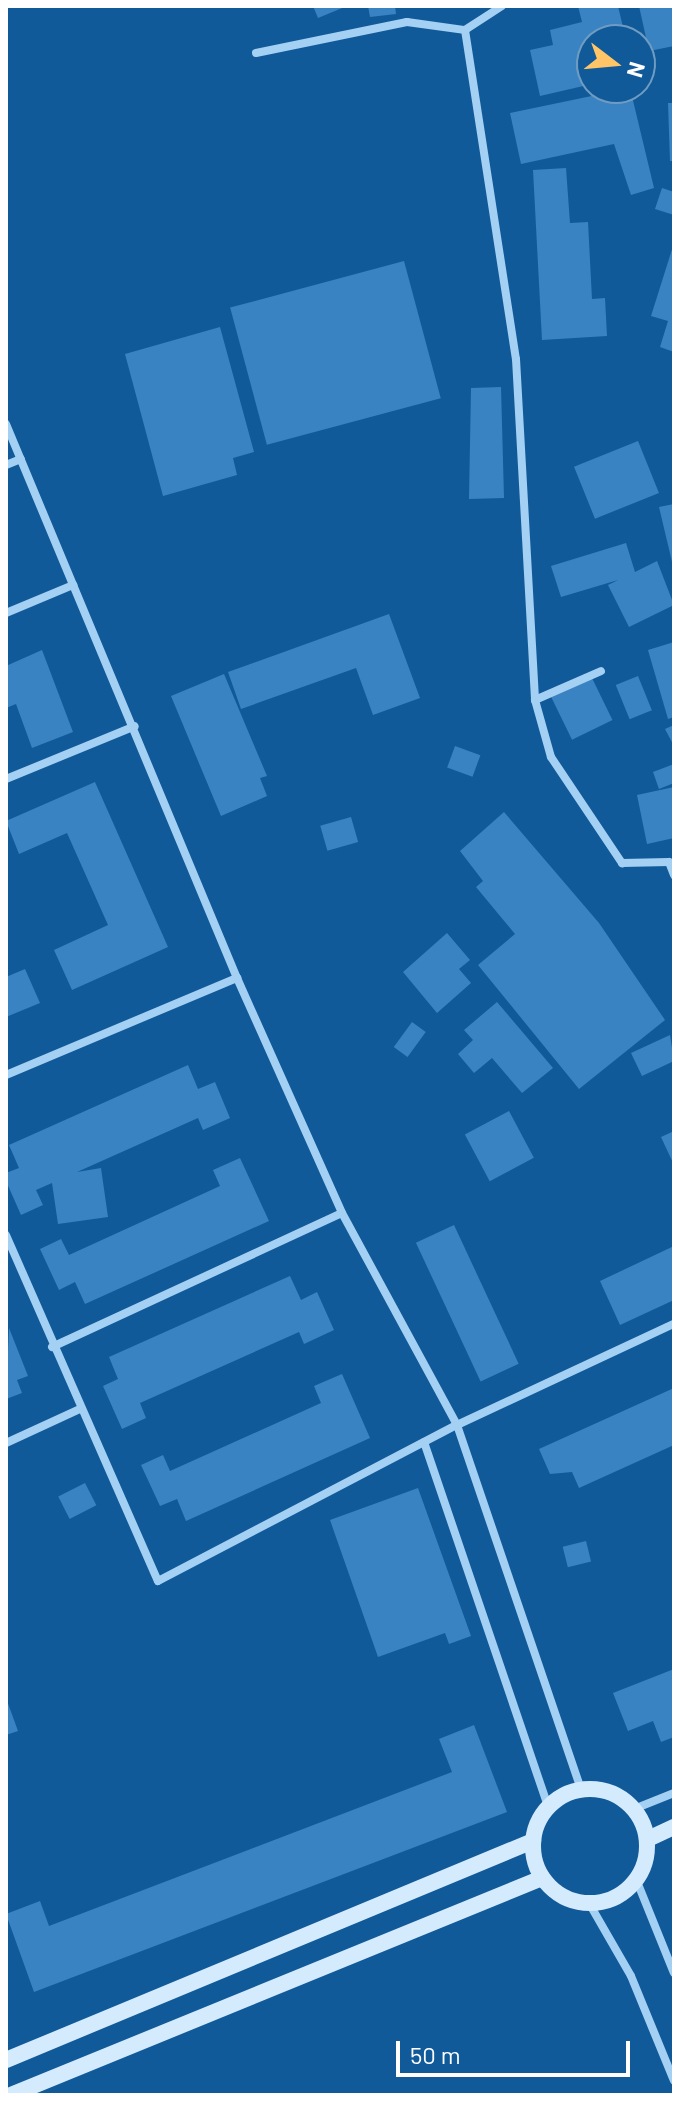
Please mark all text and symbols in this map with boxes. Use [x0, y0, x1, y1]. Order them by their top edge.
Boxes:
north arrow [576, 24, 656, 104]
text: N [623, 59, 652, 81]
scale bar [400, 2025, 634, 2075]
text: 50 m [410, 2040, 461, 2069]

